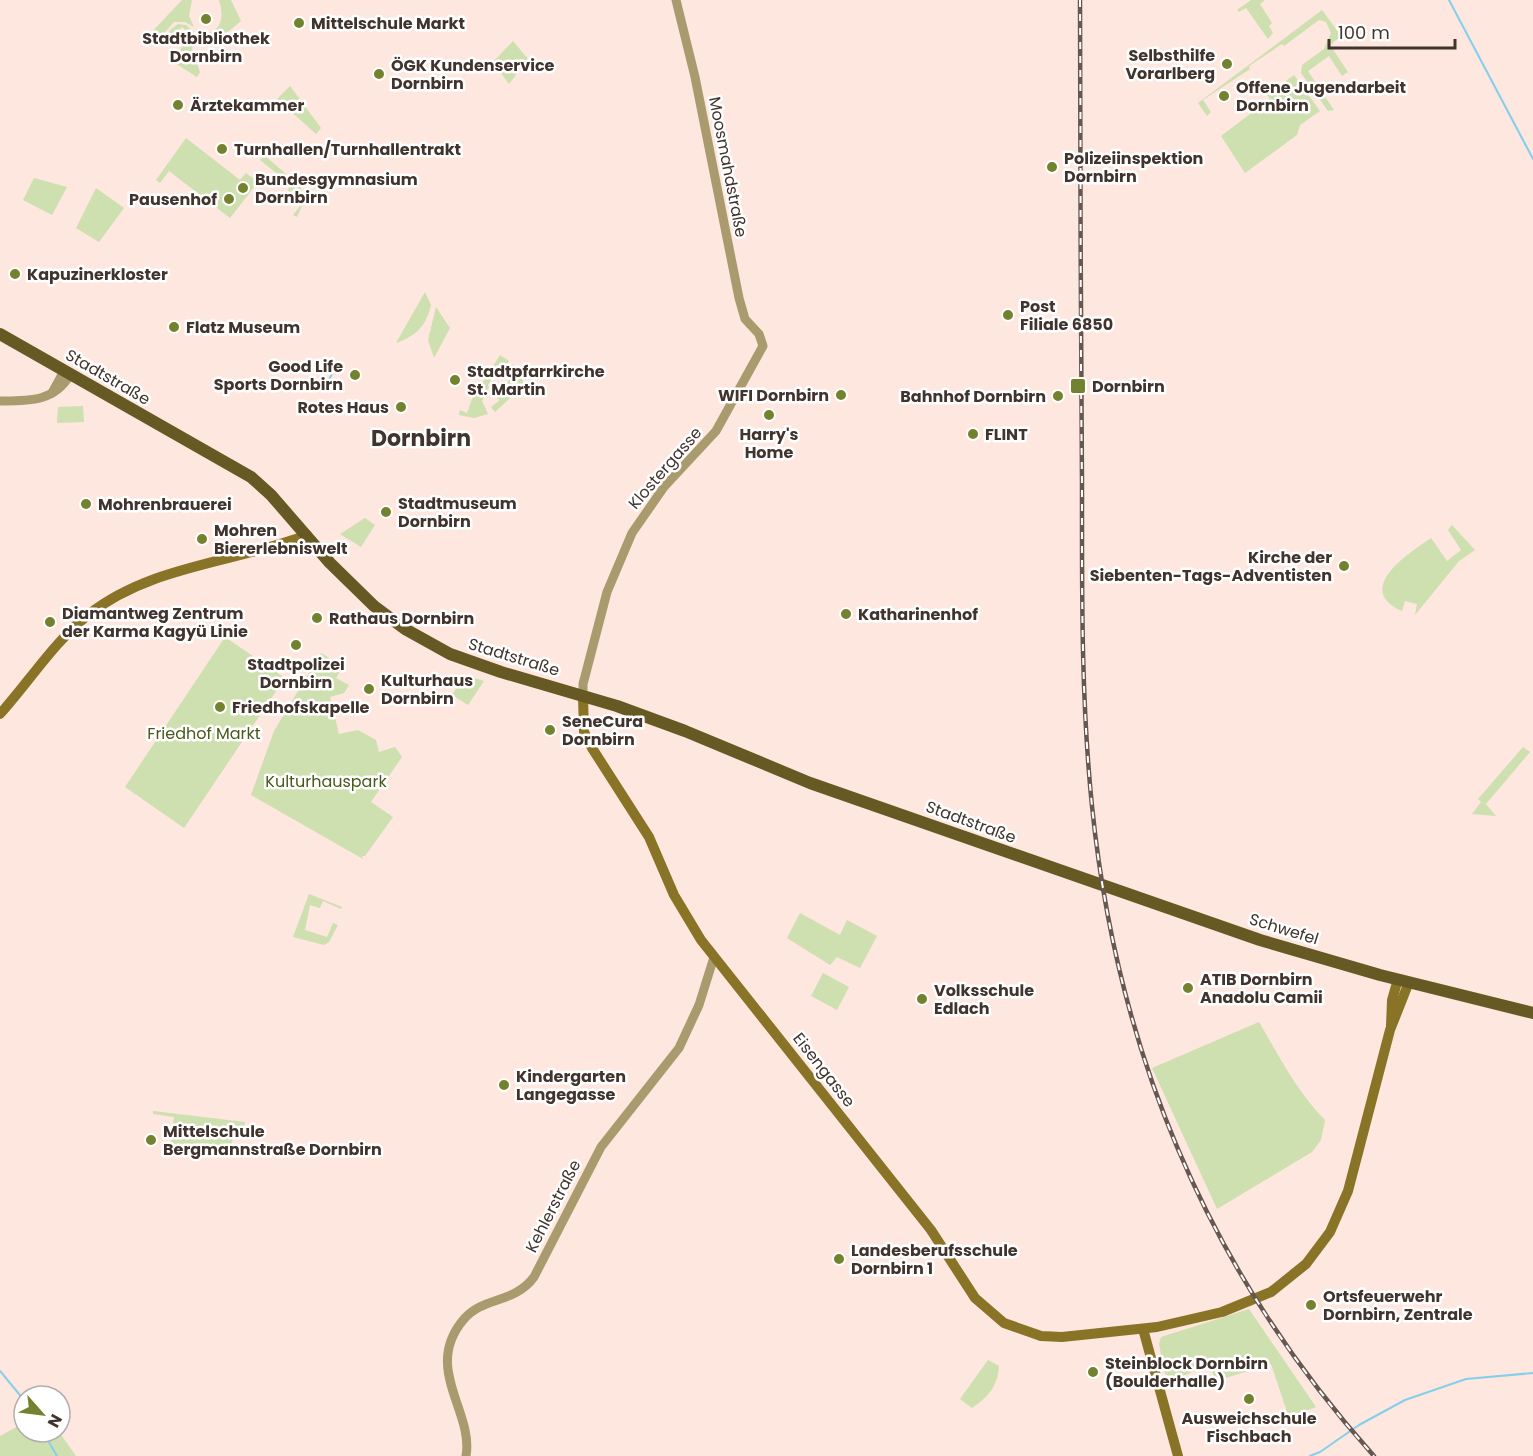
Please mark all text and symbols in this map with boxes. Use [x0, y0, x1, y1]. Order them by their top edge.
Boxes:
marker: Stadtbibliothek Dornbirn [199, 12, 213, 26]
place label: Mittelschule Markt [311, 12, 465, 35]
scale bar [1329, 12, 1455, 50]
marker: Mittelschule Markt [292, 16, 306, 30]
text: 100 m [1338, 20, 1390, 45]
place label: Stadtbibliothek Dornbirn [142, 27, 270, 68]
place label: Selbsthilfe Vorarlberg [1125, 44, 1215, 85]
place label: ÖGK Kundenservice Dornbirn [391, 54, 555, 95]
marker: Selbsthilfe Vorarlberg [1220, 57, 1234, 71]
marker: ÖGK Kundenservice Dornbirn [372, 67, 386, 81]
place label: Offene Jugendarbeit Dornbirn [1236, 76, 1406, 117]
marker: Offene Jugendarbeit Dornbirn [1217, 89, 1231, 103]
place label: Ärztekammer [190, 94, 304, 117]
street label: Moosmahdstraße [703, 95, 753, 239]
marker: Ärztekammer [171, 98, 185, 112]
place label: Turnhallen/Turnhallentrakt [234, 138, 461, 161]
marker: Turnhallen/Turnhallentrakt [215, 142, 229, 156]
place label: Polizeiinspektion Dornbirn [1064, 147, 1203, 188]
marker: Polizeiinspektion Dornbirn [1045, 160, 1059, 174]
place label: Bundesgymnasium Dornbirn [255, 168, 418, 209]
marker: Bundesgymnasium Dornbirn [236, 181, 250, 195]
place label: Pausenhof [129, 188, 217, 211]
marker: Pausenhof [222, 192, 236, 206]
place label: Kapuzinerkloster [27, 263, 168, 286]
marker: Kapuzinerkloster [8, 267, 22, 281]
place label: Post Filiale 6850 [1020, 295, 1113, 336]
marker: Post Filiale 6850 [1001, 308, 1015, 322]
place label: Flatz Museum [186, 316, 300, 339]
marker: Flatz Museum [167, 320, 181, 334]
street label: Stadtstraße [61, 343, 155, 411]
place label: Good Life Sports Dornbirn [214, 355, 343, 396]
place label: Stadtpfarrkirche St. Martin [467, 360, 605, 401]
marker: Good Life Sports Dornbirn [348, 368, 362, 382]
marker: Stadtpfarrkirche St. Martin [448, 373, 462, 387]
place label: Dornbirn [1092, 375, 1165, 398]
marker: Dornbirn [1069, 377, 1087, 395]
place label: WIFI Dornbirn [718, 384, 829, 407]
place label: Bahnhof Dornbirn [900, 385, 1046, 408]
marker: WIFI Dornbirn [834, 388, 848, 402]
marker: Bahnhof Dornbirn [1051, 389, 1065, 403]
place label: Rotes Haus [297, 396, 389, 419]
marker: Rotes Haus [394, 400, 408, 414]
marker: Harry's Home [762, 408, 776, 422]
street label: Klostergasse [623, 422, 707, 514]
district label: Dornbirn [371, 423, 471, 454]
place label: Harry's Home [740, 423, 798, 464]
place label: FLINT [985, 423, 1028, 446]
marker: FLINT [966, 427, 980, 441]
place label: Stadtmuseum Dornbirn [398, 492, 517, 533]
place label: Mohrenbrauerei [98, 493, 232, 516]
marker: Mohrenbrauerei [79, 497, 93, 511]
marker: Stadtmuseum Dornbirn [379, 505, 393, 519]
place label: Mohren Biererlebniswelt [214, 519, 347, 560]
marker: Mohren Biererlebniswelt [195, 532, 209, 546]
place label: Kirche der Siebenten-Tags-Adventisten [1090, 546, 1332, 587]
marker: Kirche der Siebenten-Tags-Adventisten [1337, 559, 1351, 573]
place label: Diamantweg Zentrum der Karma Kagyü Linie [62, 602, 248, 643]
place label: Katharinenhof [858, 603, 978, 626]
place label: Rathaus Dornbirn [329, 607, 474, 630]
marker: Katharinenhof [839, 607, 853, 621]
marker: Rathaus Dornbirn [310, 611, 324, 625]
marker: Diamantweg Zentrum der Karma Kagyü Linie [43, 615, 57, 629]
street label: Stadtstraße [465, 632, 563, 682]
marker: Stadtpolizei Dornbirn [289, 638, 303, 652]
place label: Stadtpolizei Dornbirn [247, 653, 345, 694]
place label: Kulturhaus Dornbirn [381, 669, 473, 710]
marker: Kulturhaus Dornbirn [362, 682, 376, 696]
place label: Friedhofskapelle [232, 696, 370, 719]
marker: Friedhofskapelle [213, 700, 227, 714]
place label: SeneCura Dornbirn [562, 710, 643, 751]
park label: Friedhof Markt [147, 722, 261, 745]
marker: SeneCura Dornbirn [543, 723, 557, 737]
park label: Kulturhauspark [265, 770, 387, 793]
street label: Stadtstraße [923, 795, 1019, 849]
street label: Schwefel [1246, 908, 1322, 950]
place label: ATIB Dornbirn Anadolu Camii [1200, 968, 1323, 1009]
place label: Volksschule Edlach [934, 979, 1034, 1020]
marker: ATIB Dornbirn Anadolu Camii [1181, 981, 1195, 995]
marker: Volksschule Edlach [915, 992, 929, 1006]
street label: Eisengasse [788, 1028, 860, 1112]
place label: Kindergarten Langegasse [516, 1065, 626, 1106]
marker: Kindergarten Langegasse [497, 1078, 511, 1092]
place label: Mittelschule Bergmannstraße Dornbirn [163, 1120, 382, 1161]
marker: Mittelschule Bergmannstraße Dornbirn [144, 1133, 158, 1147]
street label: Kehlerstraße [520, 1156, 586, 1256]
place label: Landesberufsschule Dornbirn 1 [851, 1239, 1018, 1280]
marker: Landesberufsschule Dornbirn 1 [832, 1252, 846, 1266]
place label: Ortsfeuerwehr Dornbirn, Zentrale [1323, 1285, 1473, 1326]
marker: Ortsfeuerwehr Dornbirn, Zentrale [1304, 1298, 1318, 1312]
place label: Steinblock Dornbirn (Boulderhalle) [1105, 1352, 1268, 1393]
marker: Steinblock Dornbirn (Boulderhalle) [1086, 1365, 1100, 1379]
north arrow [12, 1384, 72, 1444]
marker: Ausweichschule Fischbach [1242, 1392, 1256, 1406]
place label: Ausweichschule Fischbach [1181, 1407, 1317, 1448]
text: N [42, 1410, 68, 1432]

